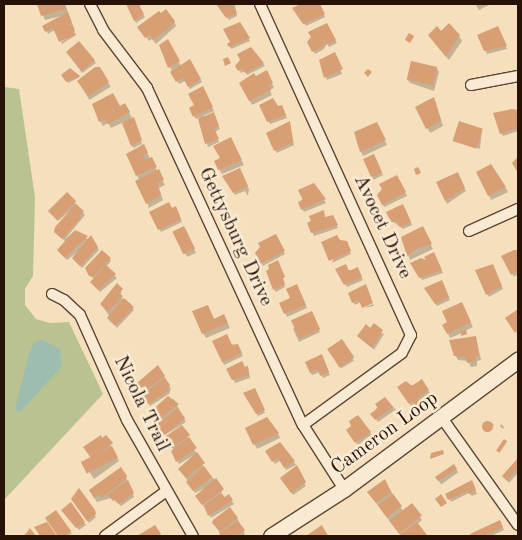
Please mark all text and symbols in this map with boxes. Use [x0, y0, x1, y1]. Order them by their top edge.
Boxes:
street label: Gettysburg Drive [192, 164, 278, 310]
street label: Avocet Drive [347, 171, 417, 283]
street label: Nicola Trail [108, 352, 174, 456]
street label: Cameron Loop [327, 387, 443, 481]

